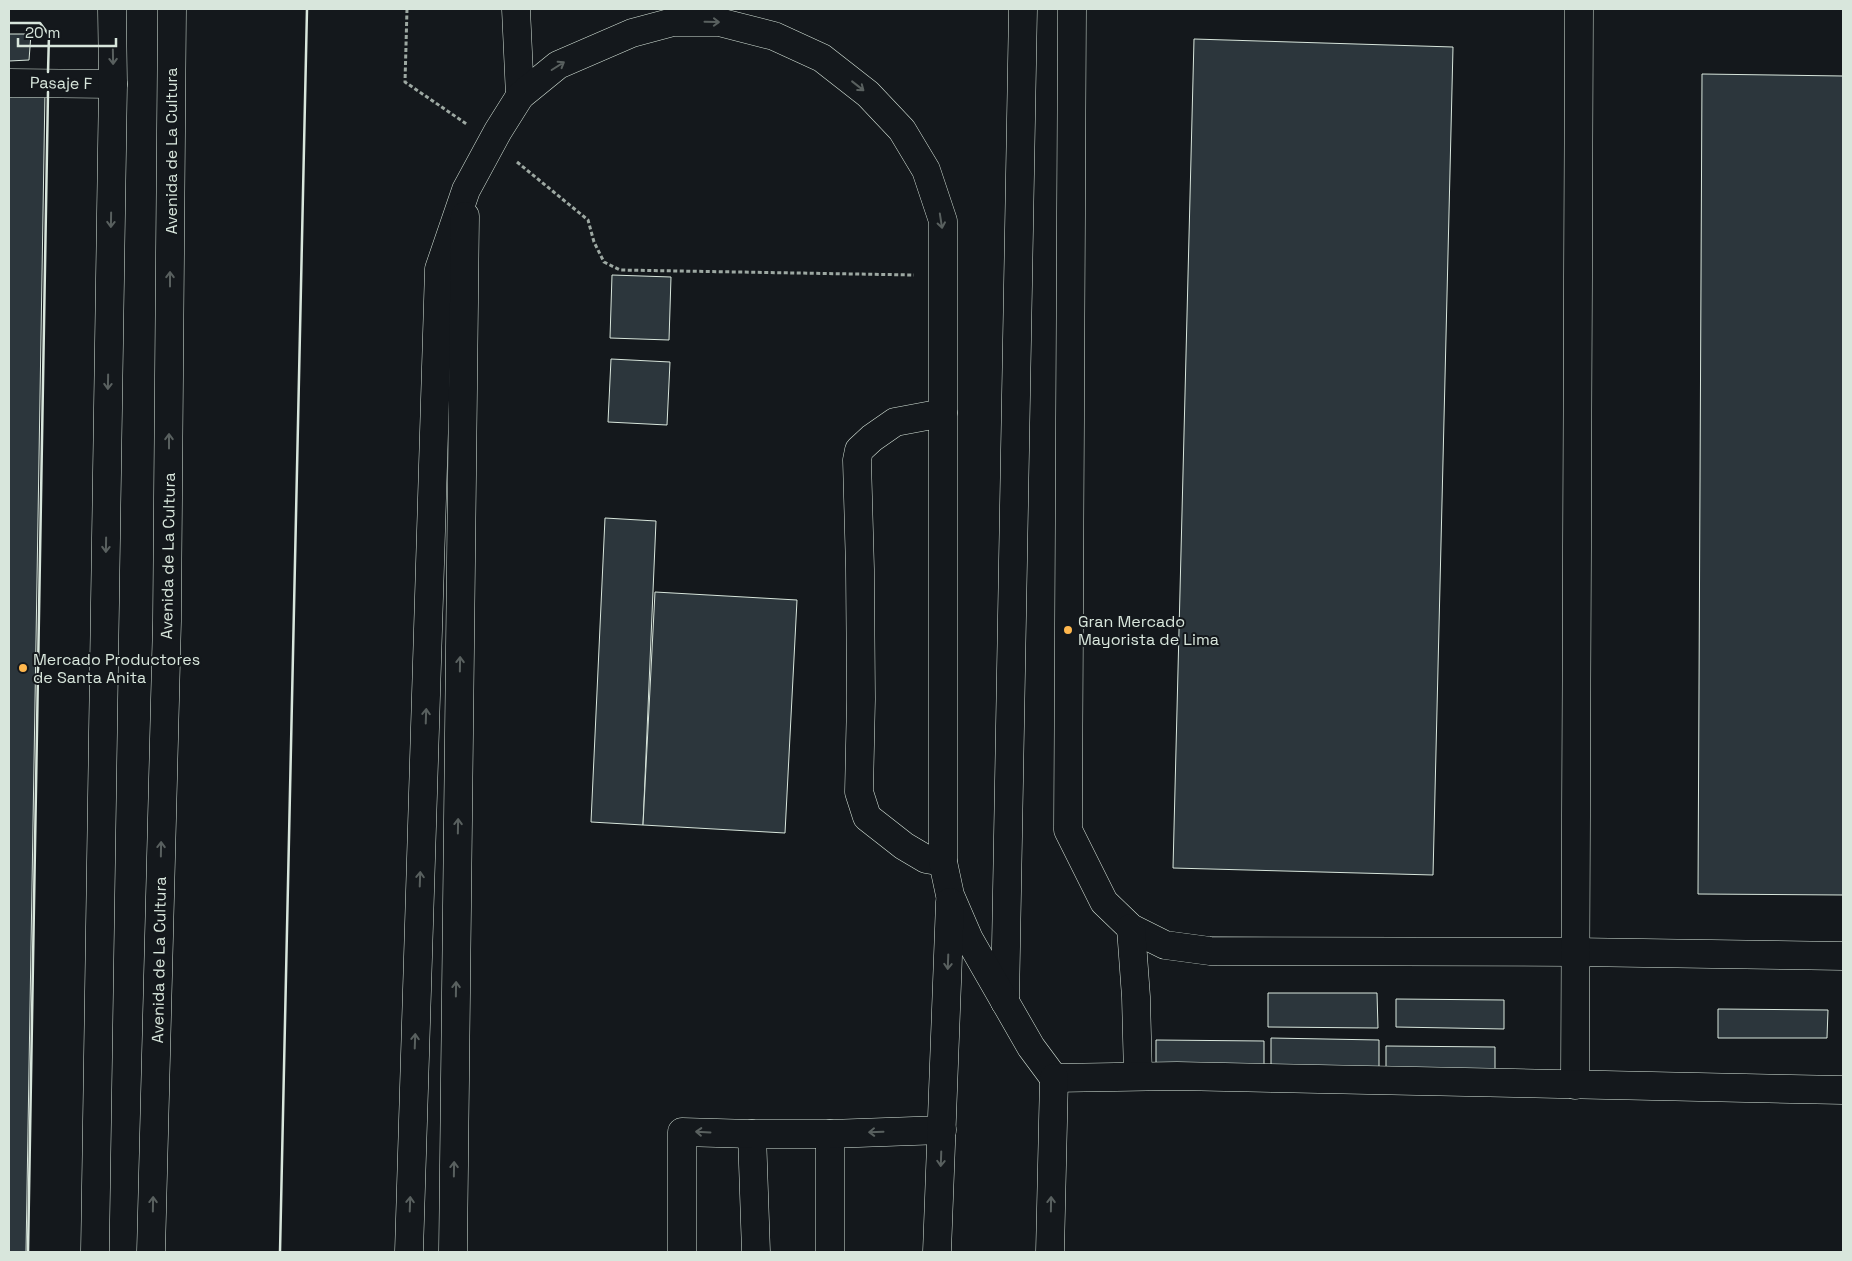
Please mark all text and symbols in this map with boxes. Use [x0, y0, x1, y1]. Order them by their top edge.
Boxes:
scale bar [18, 15, 115, 47]
one-way arrow [704, 17, 720, 27]
text: 20 m [25, 23, 60, 42]
one-way arrow [108, 49, 118, 65]
one-way arrow [551, 61, 565, 71]
street label: Avenida de La Cultura [161, 68, 182, 234]
street label: Pasaje F [30, 72, 93, 94]
one-way arrow [851, 81, 864, 92]
one-way arrow [106, 212, 116, 228]
one-way arrow [937, 213, 947, 229]
one-way arrow [165, 271, 175, 287]
one-way arrow [104, 374, 113, 390]
one-way arrow [164, 433, 174, 450]
street label: Avenida de La Cultura [156, 472, 180, 640]
one-way arrow [101, 536, 111, 553]
place label: Gran Mercado Mayorista de Lima [1078, 611, 1219, 650]
marker: Gran Mercado Mayorista de Lima [1062, 624, 1074, 636]
place label: Mercado Productores de Santa Anita [33, 649, 200, 688]
one-way arrow [455, 656, 465, 672]
marker: Mercado Productores de Santa Anita [17, 662, 29, 674]
one-way arrow [421, 709, 430, 725]
one-way arrow [453, 818, 463, 834]
one-way arrow [157, 841, 166, 857]
one-way arrow [416, 871, 425, 887]
street label: Avenida de La Cultura [147, 876, 171, 1044]
one-way arrow [943, 953, 952, 969]
one-way arrow [451, 981, 461, 997]
one-way arrow [411, 1033, 420, 1049]
one-way arrow [695, 1128, 711, 1137]
one-way arrow [868, 1128, 884, 1137]
one-way arrow [936, 1151, 945, 1167]
one-way arrow [449, 1161, 459, 1177]
one-way arrow [148, 1196, 157, 1212]
one-way arrow [406, 1196, 415, 1212]
one-way arrow [1046, 1196, 1056, 1212]

